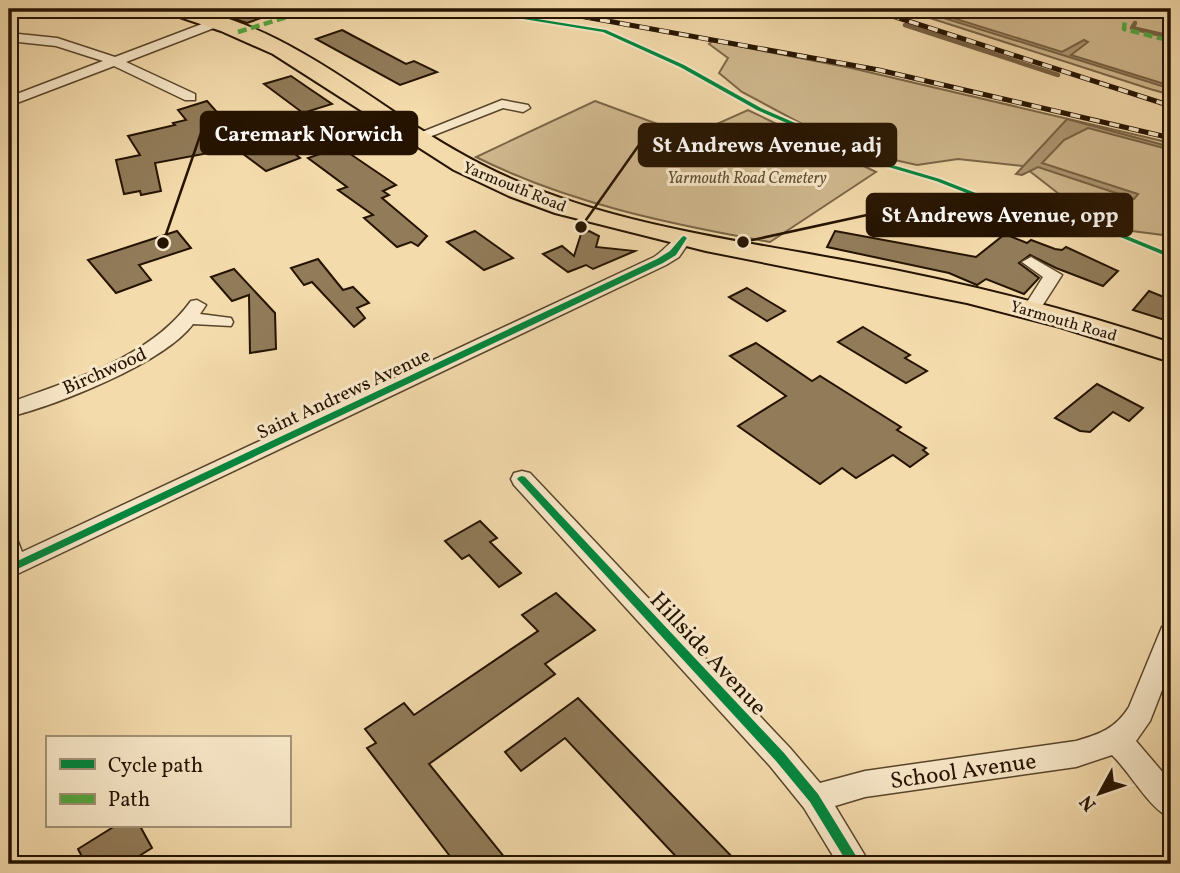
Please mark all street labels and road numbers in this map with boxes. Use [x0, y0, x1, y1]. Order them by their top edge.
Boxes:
street label: Yarmouth Road [459, 157, 569, 219]
street label: Yarmouth Road [1008, 296, 1119, 348]
street label: Birchwood [59, 342, 151, 402]
street label: Saint Andrews Avenue [253, 343, 435, 446]
street label: Hillside Avenue [642, 585, 773, 723]
street label: School Avenue [888, 746, 1038, 798]

